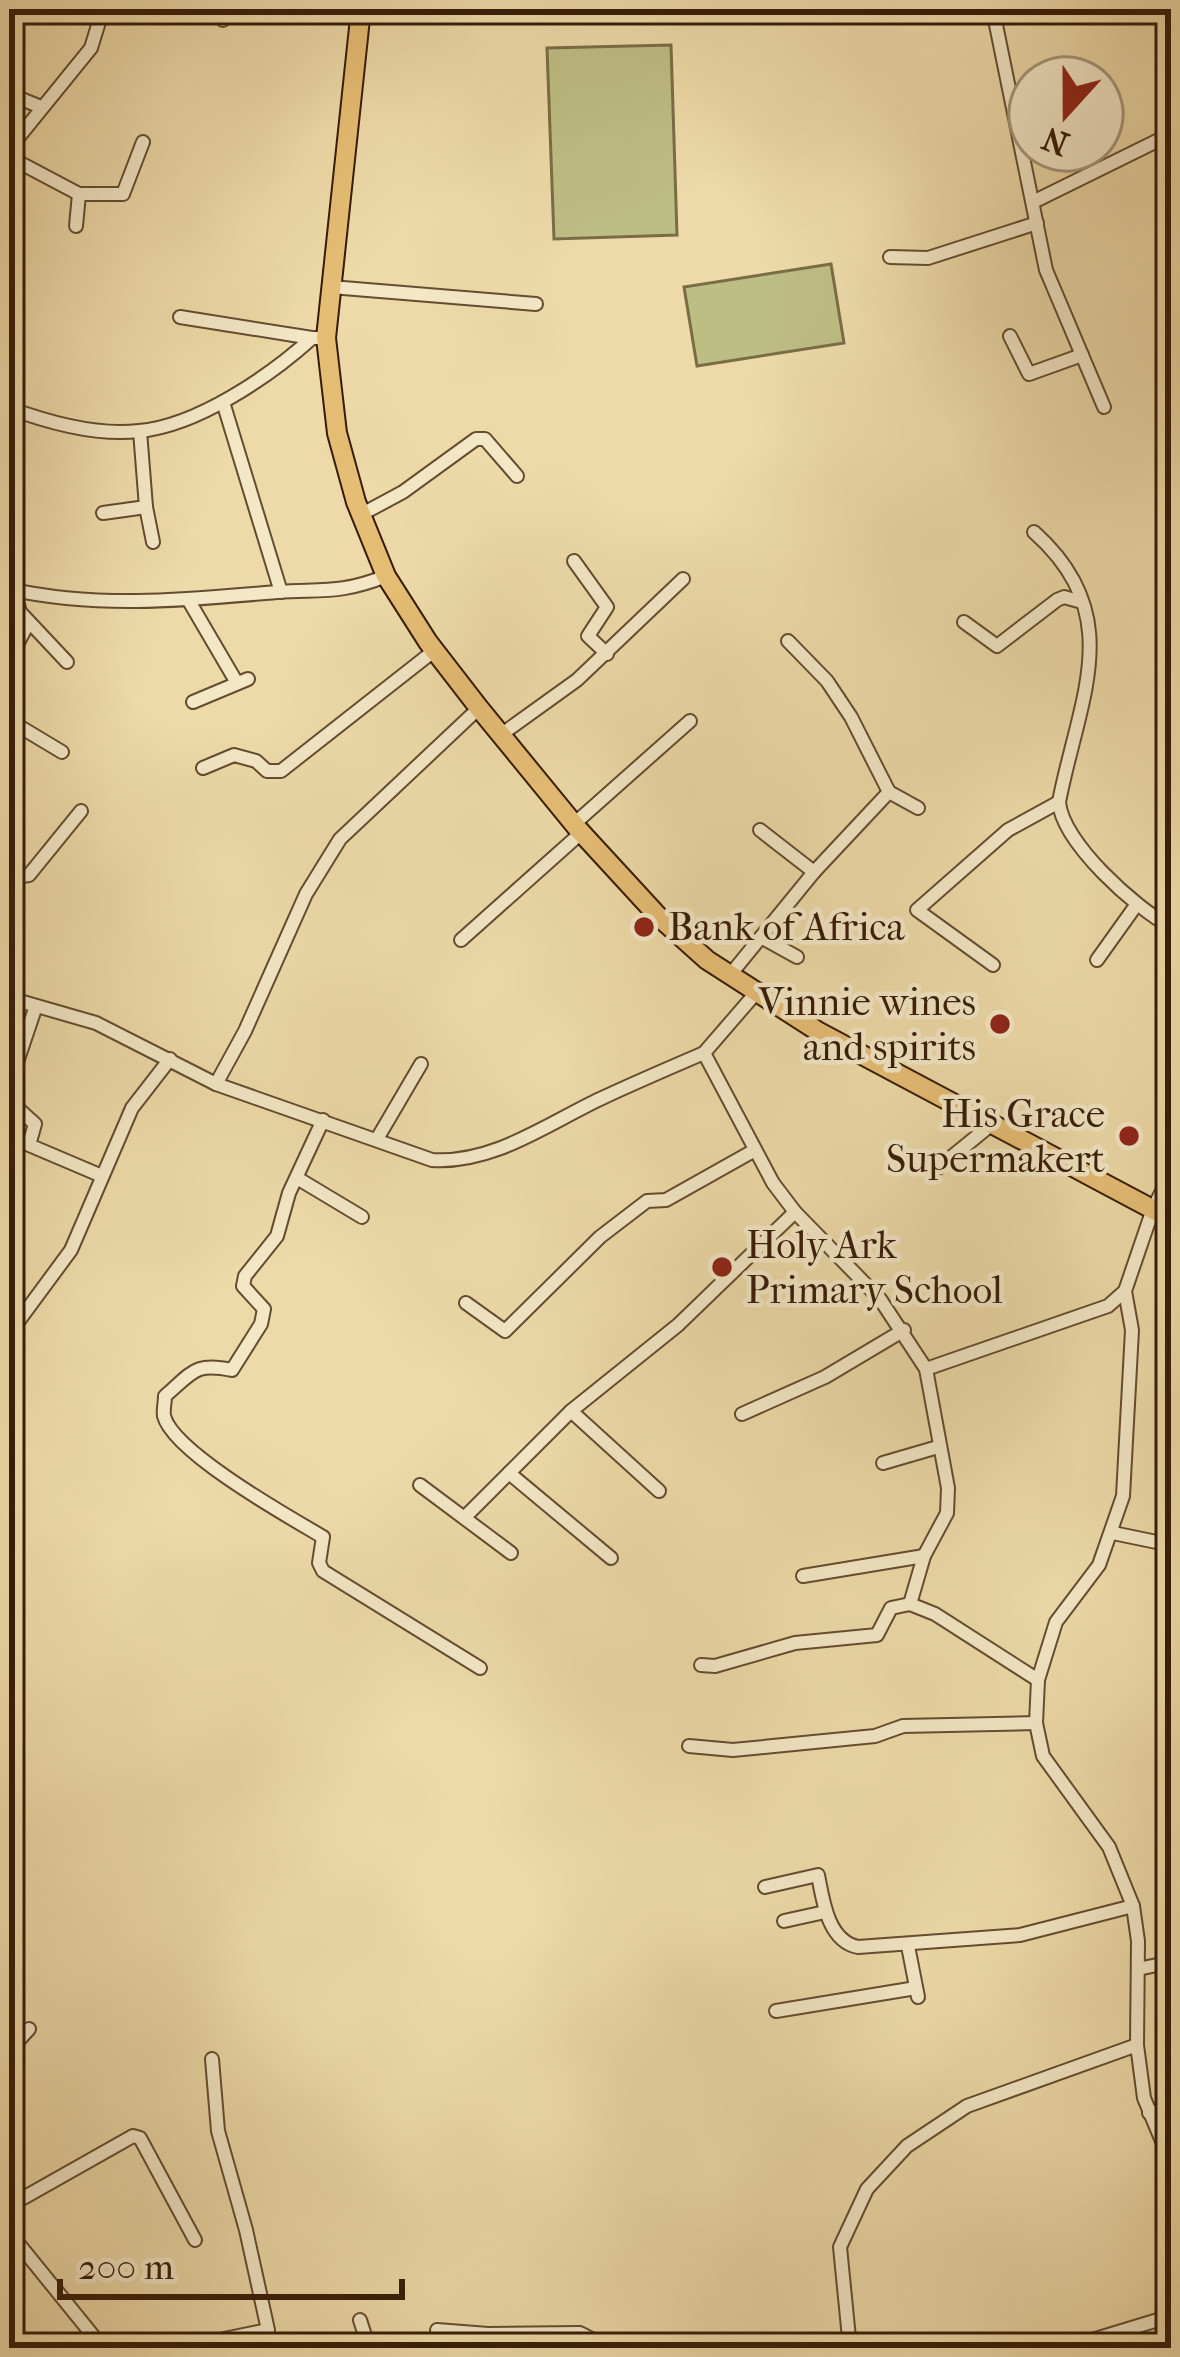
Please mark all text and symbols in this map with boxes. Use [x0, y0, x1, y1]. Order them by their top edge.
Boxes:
north arrow [1006, 54, 1126, 174]
text: N [1037, 118, 1074, 163]
place label: Bank of Africa [668, 904, 905, 950]
marker: Bank of Africa [631, 914, 657, 940]
place label: Vinnie wines and spirits [757, 979, 976, 1070]
marker: Vinnie wines and spirits [987, 1011, 1013, 1037]
place label: His Grace Supermakert [886, 1091, 1105, 1182]
marker: His Grace Supermakert [1116, 1123, 1142, 1149]
place label: Holy Ark Primary School [746, 1222, 1003, 1313]
marker: Holy Ark Primary School [709, 1254, 735, 1280]
scale bar [60, 2225, 402, 2299]
text: 200 m [78, 2246, 174, 2288]

